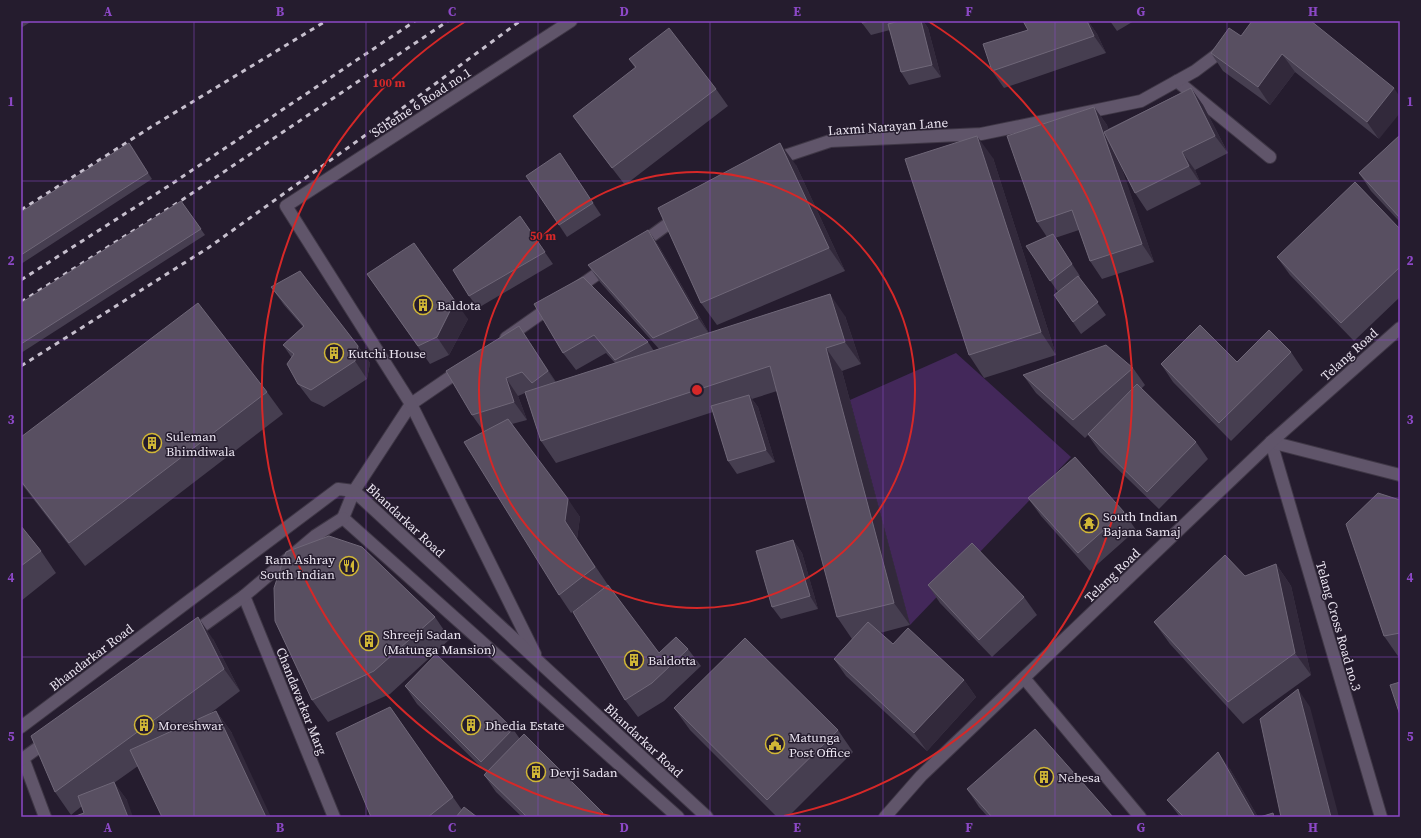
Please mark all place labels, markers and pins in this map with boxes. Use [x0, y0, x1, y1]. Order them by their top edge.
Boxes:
building icon: Baldota [412, 294, 434, 316]
place label: Baldota [437, 297, 481, 314]
building icon: Kutchi House [323, 342, 345, 364]
place label: Kutchi House [348, 345, 426, 362]
centre of rings [690, 383, 704, 397]
place label: Suleman Bhimdiwala [166, 428, 236, 460]
building icon: Suleman Bhimdiwala [141, 432, 163, 454]
place label: South Indian Bajana Samaj [1103, 508, 1181, 540]
temple icon: South Indian Bajana Samaj [1078, 512, 1100, 534]
place label: Ram Ashray South Indian [260, 551, 335, 583]
restaurant icon: Ram Ashray South Indian [338, 555, 360, 577]
place label: Shreeji Sadan (Matunga Mansion) [383, 626, 496, 658]
building icon: Shreeji Sadan (Matunga Mansion) [358, 630, 380, 652]
building icon: Baldotta [623, 649, 645, 671]
place label: Baldotta [648, 652, 697, 669]
building icon: Moreshwar [133, 714, 155, 736]
building icon: Dhedia Estate [460, 714, 482, 736]
place label: Moreshwar [158, 717, 224, 734]
place label: Dhedia Estate [485, 717, 565, 734]
place label: Matunga Post Office [789, 729, 851, 761]
public building icon: Matunga Post Office [764, 733, 786, 755]
building icon: Devji Sadan [525, 761, 547, 783]
place label: Devji Sadan [550, 764, 618, 781]
building icon: Nebesa [1033, 766, 1055, 788]
place label: Nebesa [1058, 769, 1101, 786]

